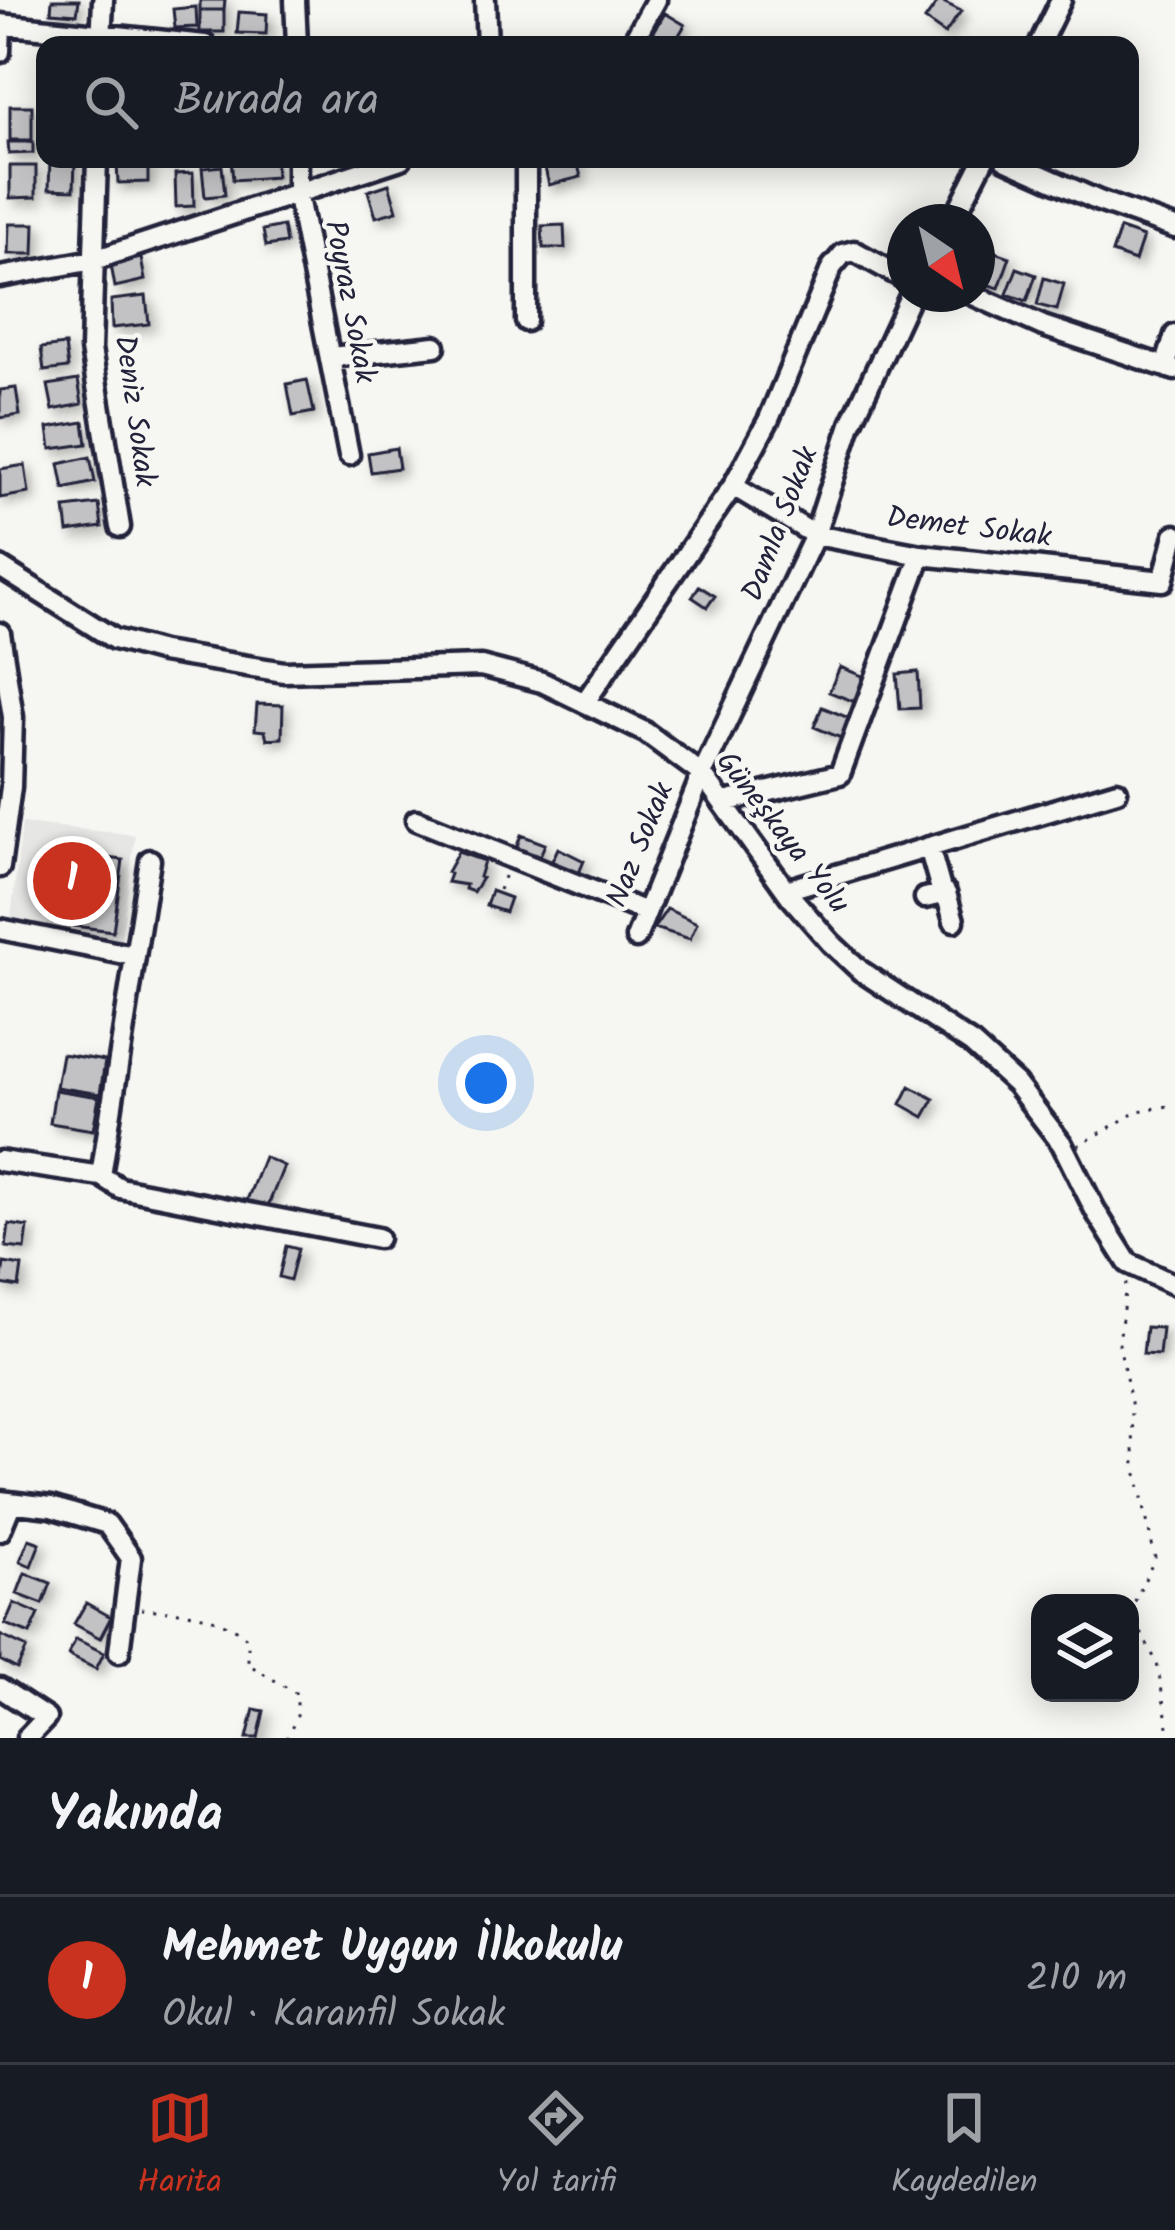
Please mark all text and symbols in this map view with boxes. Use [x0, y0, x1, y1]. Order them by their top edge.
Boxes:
search box [36, 36, 1139, 168]
text: Burada ara [174, 66, 379, 138]
icon: search [78, 69, 144, 135]
north arrow [887, 204, 995, 312]
street label: Poyraz Sokak [310, 216, 388, 388]
street label: Deniz Sokak [100, 332, 169, 491]
street label: Damla Sokak [729, 439, 833, 608]
street label: Demet Sokak [884, 494, 1055, 562]
street label: Güneşkaya Yolu [703, 741, 861, 925]
street label: Naz Sokak [594, 774, 688, 915]
pin: 1 [33, 836, 111, 926]
your location [456, 1053, 516, 1113]
map controls [1031, 1594, 1139, 1702]
button: layers [1031, 1594, 1139, 1702]
text: Yakında [48, 1776, 223, 1857]
text: Mehmet Uygun İlkokulu [162, 1913, 622, 1985]
text: 1 [81, 1949, 93, 2011]
text: 210 m [1026, 1949, 1127, 2011]
text: Okul · Karanfil Sokak [162, 1985, 505, 2047]
tab: Harita [137, 2085, 222, 2210]
tab: Yol tarifi [497, 2085, 616, 2210]
tab: Kaydedilen [891, 2085, 1038, 2210]

